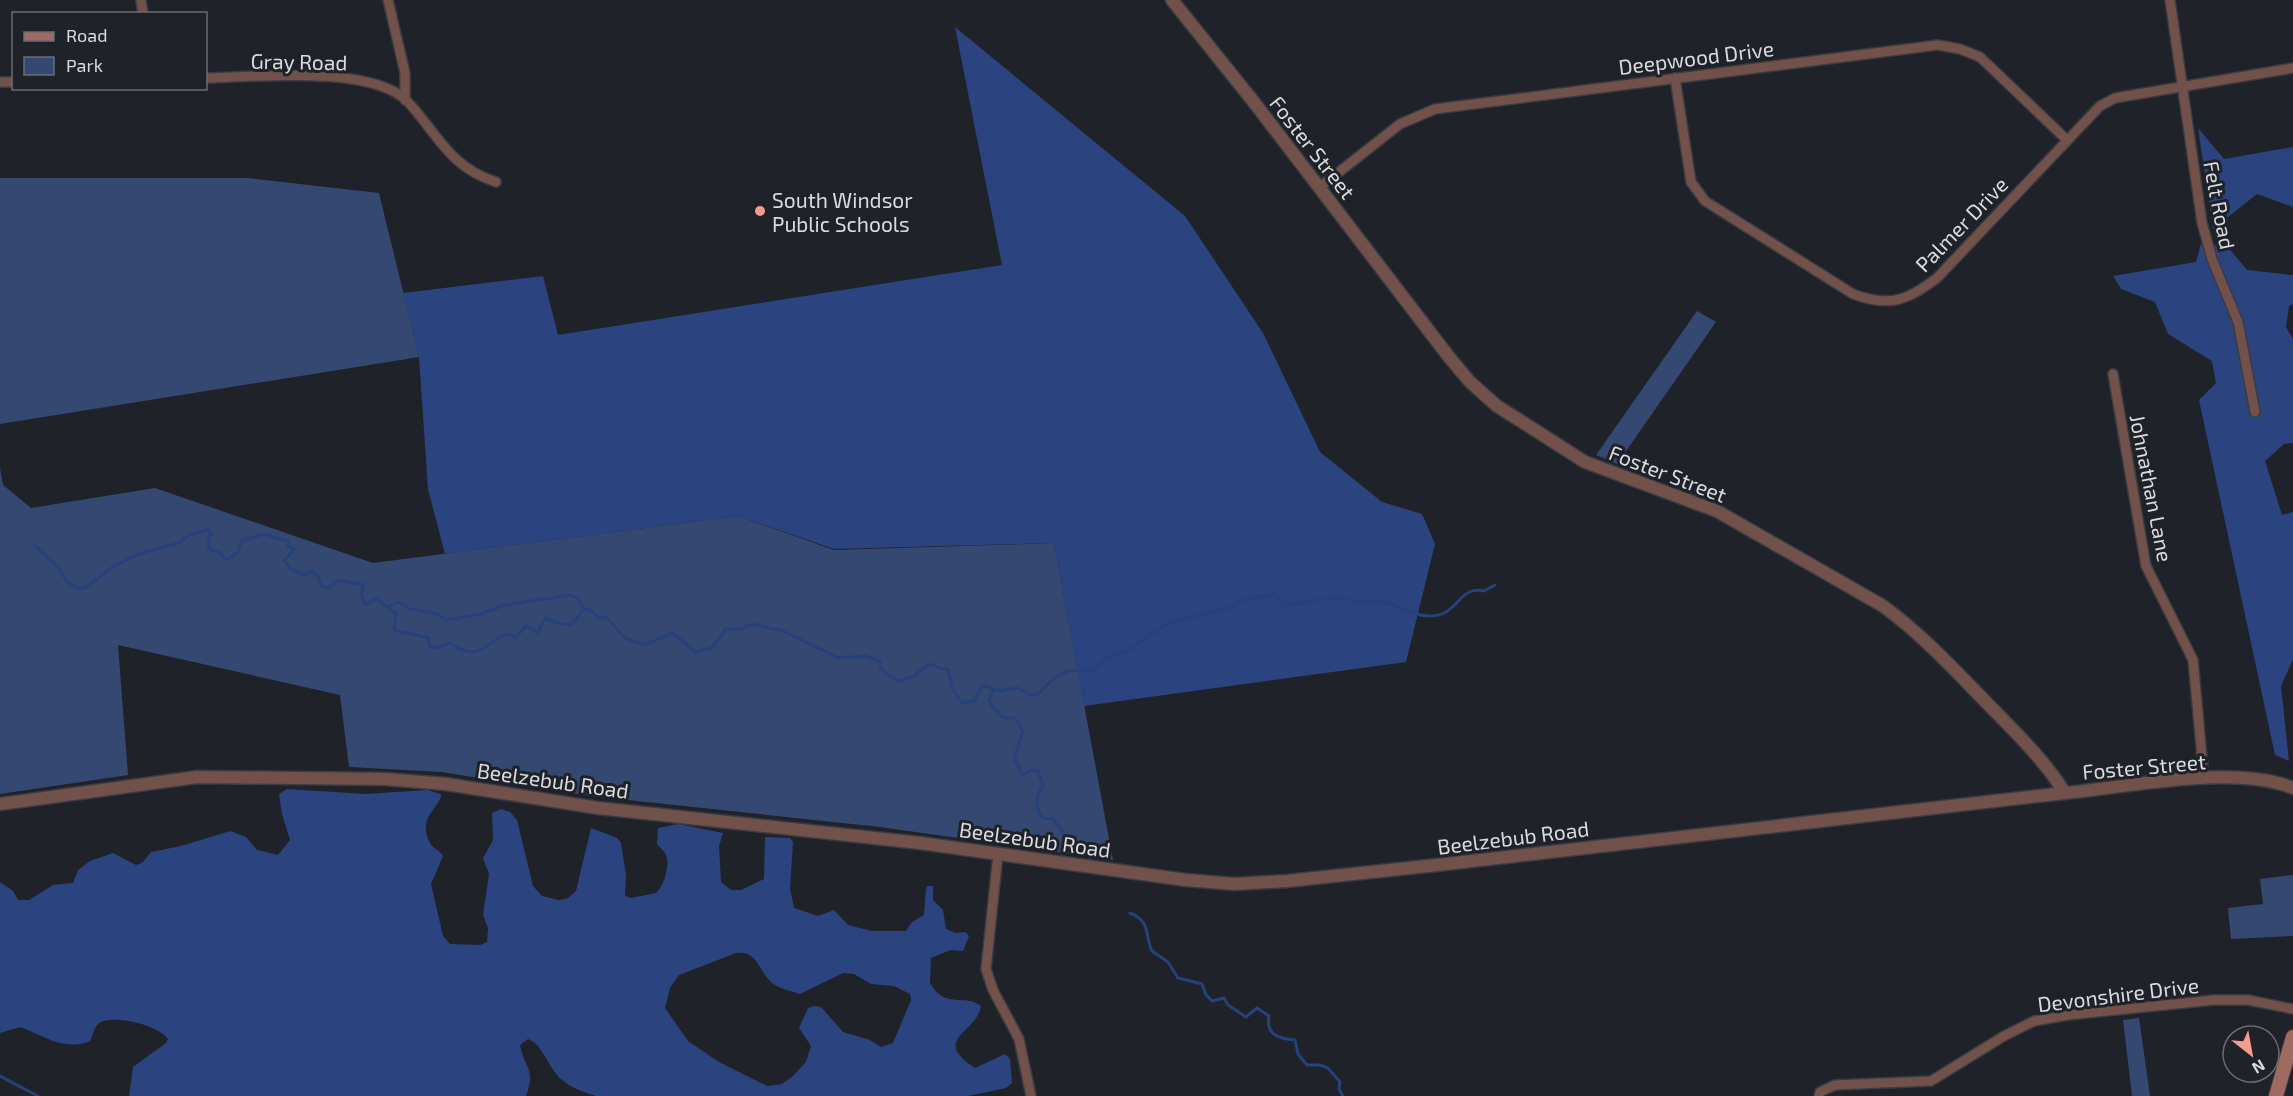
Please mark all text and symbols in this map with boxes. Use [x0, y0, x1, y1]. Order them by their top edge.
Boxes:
legend [12, 12, 207, 90]
text: Road [66, 24, 107, 46]
street label: Deepwood Drive [1617, 35, 1775, 79]
street label: Gray Road [250, 48, 348, 74]
text: Park [66, 54, 103, 76]
street label: Foster Street [1265, 90, 1361, 204]
street label: Felt Road [2199, 159, 2241, 251]
street label: Palmer Drive [1910, 171, 2012, 277]
place label: South Windsor Public Schools [772, 187, 913, 236]
marker: South Windsor Public Schools [753, 204, 767, 218]
street label: Johnathan Lane [2125, 412, 2179, 564]
street label: Foster Street [1606, 439, 1730, 507]
street label: Foster Street [2081, 748, 2207, 784]
street label: Beelzebub Road [476, 757, 630, 803]
street label: Beelzebub Road [1436, 815, 1590, 859]
street label: Beelzebub Road [958, 816, 1112, 862]
street label: Devonshire Drive [2036, 972, 2200, 1016]
north arrow [2221, 1024, 2281, 1084]
text: N [2249, 1056, 2269, 1078]

